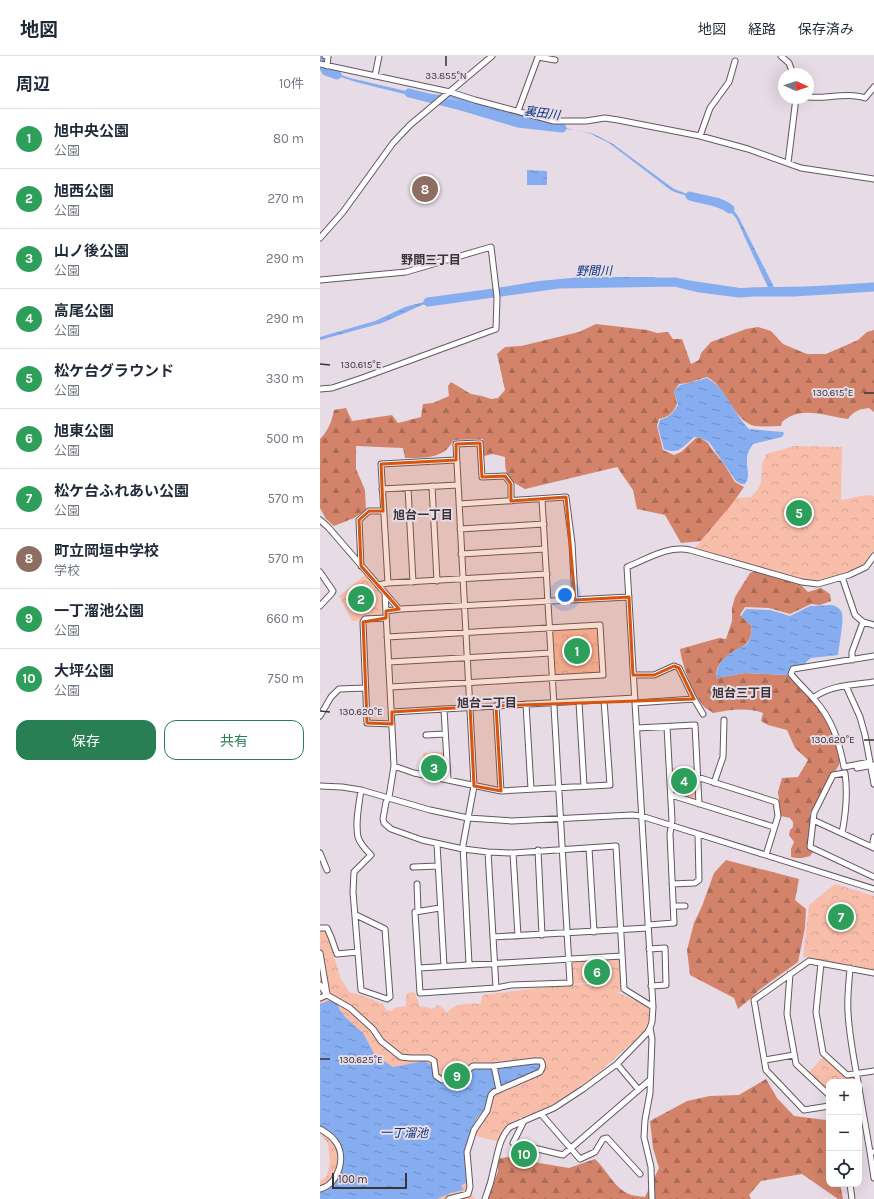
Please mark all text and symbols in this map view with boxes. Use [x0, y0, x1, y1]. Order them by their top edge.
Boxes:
text: 地図 [20, 19, 58, 41]
text: 地図 [698, 21, 726, 38]
text: 経路 [748, 21, 776, 38]
text: 保存済み [798, 21, 854, 38]
north arrow [778, 68, 814, 104]
text: 33.855°N [425, 70, 467, 82]
text: 周辺 [16, 74, 50, 94]
text: 10件 [279, 76, 304, 91]
water label: 裏田川 [523, 104, 563, 122]
text: 旭中央公園 [54, 122, 129, 140]
text: 1 [27, 131, 31, 146]
text: 80 m [273, 131, 304, 146]
text: 公園 [54, 143, 80, 158]
pin: 8 [412, 174, 438, 204]
text: 旭西公園 [54, 182, 114, 200]
text: 2 [25, 191, 33, 206]
text: 270 m [267, 191, 304, 206]
text: 公園 [54, 203, 80, 218]
text: 山ノ後公園 [54, 242, 129, 260]
text: 3 [25, 251, 33, 266]
text: 290 m [266, 251, 304, 266]
district label: 野間三丁目 [401, 253, 461, 267]
text: 公園 [54, 263, 80, 278]
water label: 野間川 [576, 264, 614, 278]
text: 高尾公園 [54, 302, 114, 320]
text: 4 [25, 311, 33, 326]
text: 290 m [266, 311, 304, 326]
text: 公園 [54, 323, 80, 338]
text: 130.615°E [341, 359, 381, 371]
text: 松ケ台グラウンド [54, 362, 174, 380]
text: 5 [25, 371, 33, 386]
text: 330 m [266, 371, 304, 386]
text: 公園 [54, 383, 80, 398]
text: 130.615°E [813, 387, 853, 399]
text: 旭東公園 [54, 422, 114, 440]
text: 6 [25, 431, 33, 446]
text: 500 m [266, 431, 304, 446]
text: 公園 [54, 443, 80, 458]
text: 松ケ台ふれあい公園 [54, 482, 189, 500]
text: 7 [26, 491, 32, 506]
text: 570 m [268, 491, 304, 506]
pin: 5 [786, 498, 812, 528]
text: 公園 [54, 503, 80, 518]
district label: 旭台一丁目 [393, 508, 453, 522]
text: 町立岡垣中学校 [54, 542, 159, 560]
text: 8 [25, 551, 33, 566]
text: 570 m [268, 551, 304, 566]
text: 学校 [54, 563, 80, 578]
pin: 2 [348, 584, 374, 614]
your location [555, 585, 575, 605]
text: 一丁溜池公園 [54, 602, 144, 620]
text: 9 [25, 611, 33, 626]
text: 660 m [266, 611, 304, 626]
text: 公園 [54, 623, 80, 638]
pin: 1 [564, 636, 590, 666]
text: 大坪公園 [54, 662, 114, 680]
text: 10 [23, 671, 35, 686]
text: 750 m [268, 671, 304, 686]
text: 公園 [54, 683, 80, 698]
district label: 旭台三丁目 [712, 686, 772, 700]
district label: 旭台二丁目 [457, 696, 517, 710]
text: 130.620°E [339, 706, 383, 718]
button: 保存 [16, 720, 156, 760]
button: 共有 [164, 720, 304, 760]
text: 130.620°E [811, 734, 855, 746]
pin: 3 [421, 753, 447, 783]
pin: 4 [671, 766, 697, 796]
pin: 7 [828, 902, 854, 932]
pin: 6 [584, 957, 610, 987]
text: 130.625°E [339, 1054, 383, 1066]
pin: 9 [444, 1061, 470, 1091]
map controls [826, 1079, 862, 1187]
button: + [826, 1079, 862, 1115]
button: − [826, 1115, 862, 1151]
water label: 一丁溜池 [380, 1126, 429, 1140]
pin: 10 [511, 1139, 537, 1169]
button: locate [826, 1151, 862, 1187]
scale bar [332, 1171, 407, 1190]
text: 100 m [338, 1173, 368, 1186]

